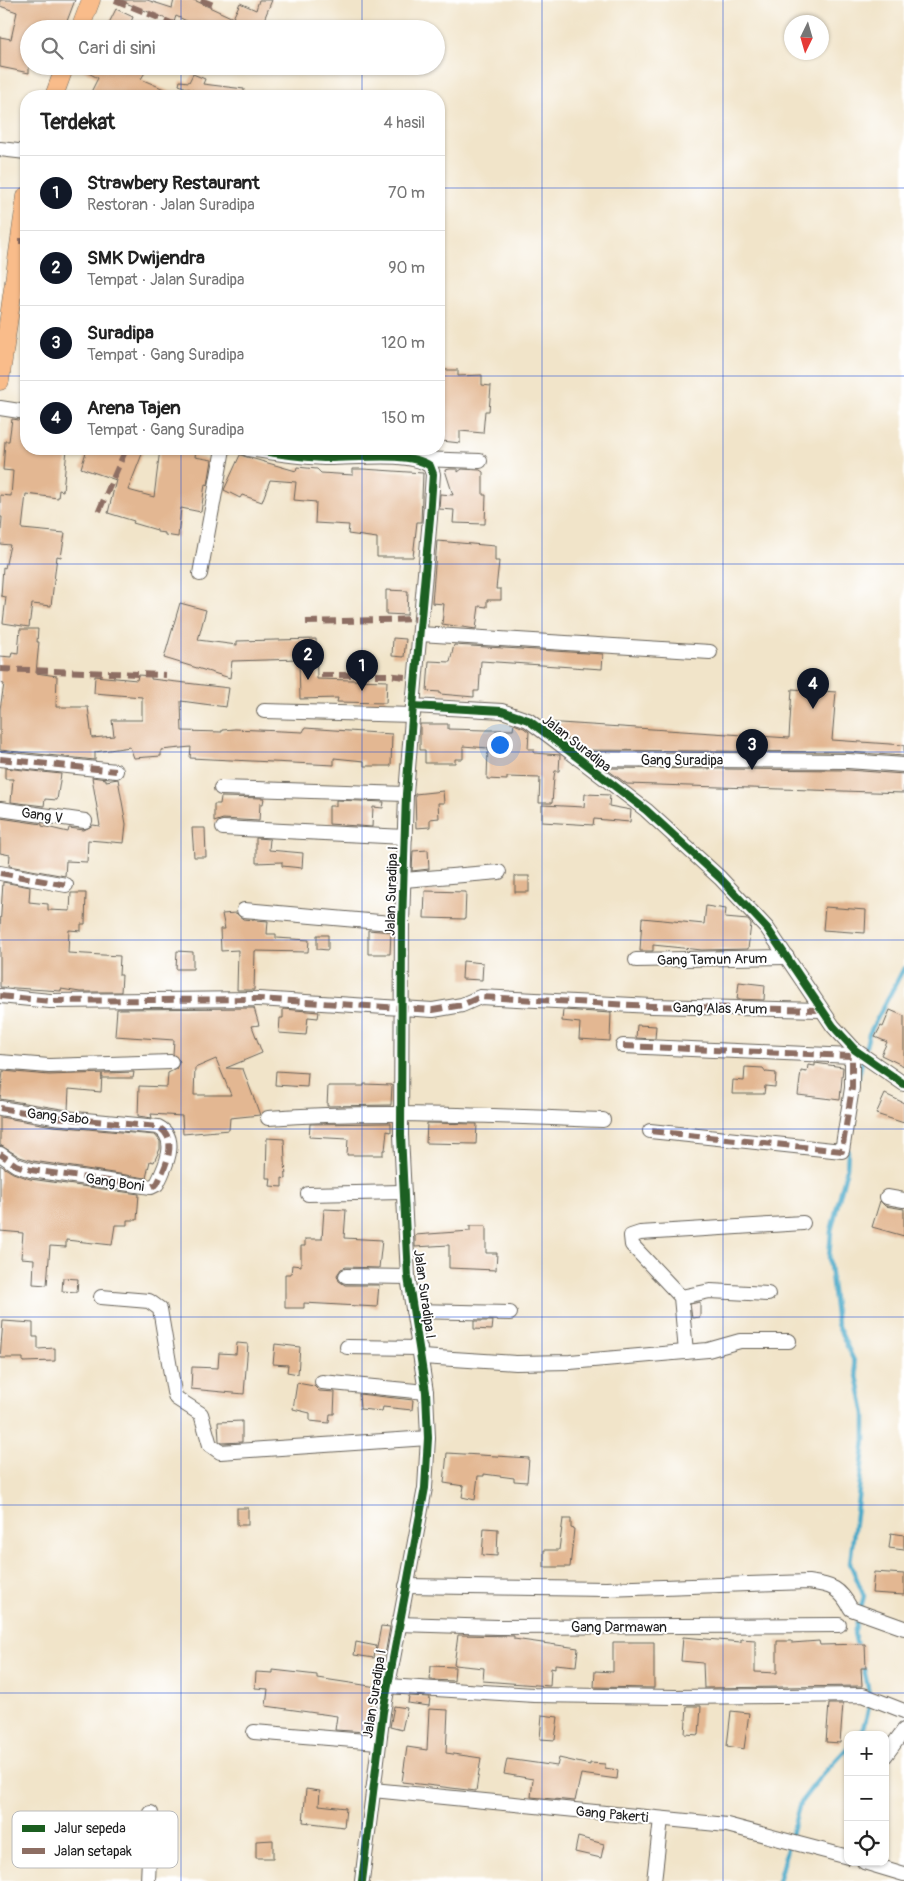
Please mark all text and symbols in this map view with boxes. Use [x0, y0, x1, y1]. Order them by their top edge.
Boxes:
north arrow [784, 15, 829, 60]
search box [20, 20, 445, 75]
icon: search [38, 34, 66, 62]
text: Cari di sini [78, 36, 155, 60]
text: Terdekat [40, 109, 115, 136]
text: 4 hasil [383, 113, 425, 133]
text: Strawbery Restaurant [87, 171, 260, 195]
text: 1 [53, 183, 59, 203]
text: 70 m [388, 183, 425, 203]
text: Restoran · Jalan Suradipa [87, 195, 255, 215]
text: SMK Dwijendra [87, 246, 205, 270]
text: 2 [52, 258, 60, 278]
text: 90 m [388, 258, 425, 278]
text: Tempat · Jalan Suradipa [87, 270, 245, 290]
text: Suradipa [87, 321, 154, 345]
text: 3 [52, 333, 60, 353]
text: 120 m [381, 333, 425, 353]
text: Tempat · Gang Suradipa [87, 345, 244, 365]
text: Arena Tajen [87, 396, 181, 420]
text: 4 [51, 408, 61, 428]
text: 150 m [381, 408, 425, 428]
text: Tempat · Gang Suradipa [87, 420, 244, 440]
pin: 2 [292, 639, 324, 680]
pin: 1 [346, 650, 378, 691]
pin: 4 [797, 668, 829, 709]
street label: Jalan Suradipa [539, 711, 615, 776]
pin: 3 [736, 729, 768, 770]
your location [487, 732, 513, 758]
street label: Gang Suradipa [641, 752, 723, 769]
street label: Gang V [20, 804, 64, 827]
street label: Jalan Suradipa I [381, 846, 402, 936]
street label: Gang Tamun Arum [657, 950, 767, 969]
street label: Gang Alas Arum [672, 999, 768, 1018]
street label: Gang Sabo [26, 1105, 90, 1128]
street label: Gang Boni [84, 1170, 146, 1195]
street label: Jalan Suradipa I [410, 1248, 439, 1340]
street label: Gang Darmawan [571, 1619, 667, 1636]
street label: Jalan Suradipa I [359, 1648, 390, 1740]
map controls [844, 1731, 889, 1866]
button: + [844, 1731, 889, 1776]
button: − [844, 1776, 889, 1821]
street label: Gang Pakerti [575, 1803, 650, 1826]
legend [12, 1811, 178, 1868]
text: Jalur sepeda [54, 1820, 126, 1837]
button: locate [844, 1821, 889, 1866]
text: Jalan setapak [54, 1843, 132, 1860]

